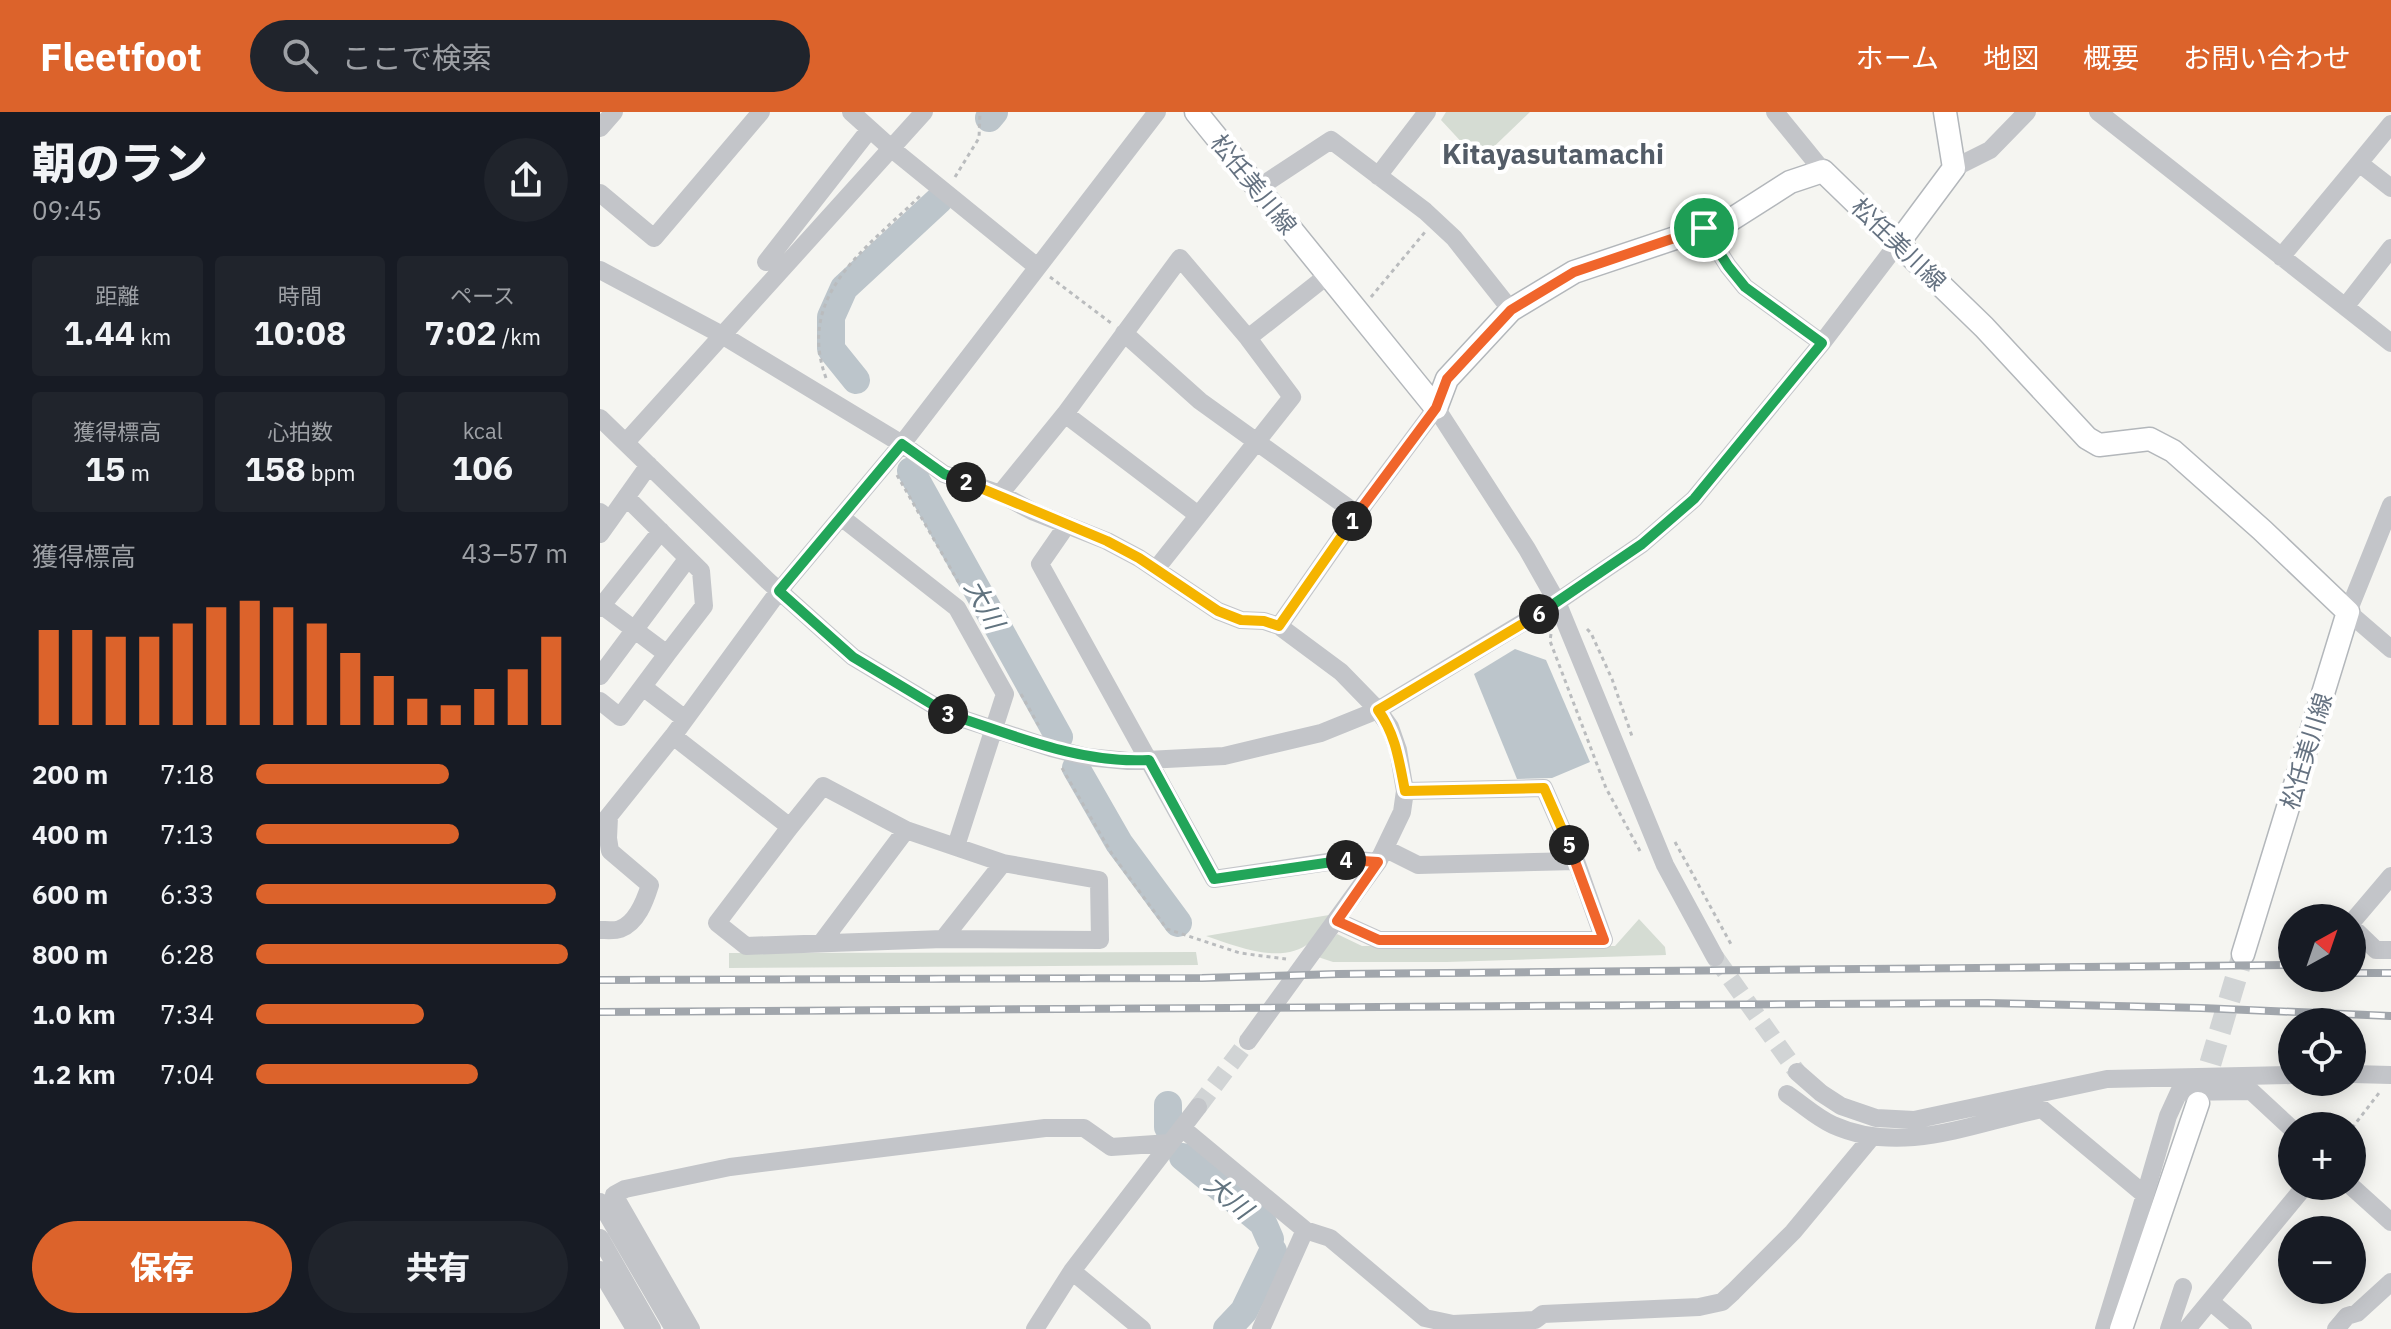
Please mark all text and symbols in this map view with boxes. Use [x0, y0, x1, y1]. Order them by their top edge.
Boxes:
search box [250, 20, 810, 92]
text: Fleetfoot [40, 32, 202, 81]
icon: search [278, 34, 322, 78]
text: ここで検索 [342, 38, 492, 77]
text: ホーム [1856, 39, 1939, 76]
text: 地図 [1983, 39, 2039, 76]
text: 概要 [2083, 39, 2139, 76]
text: お問い合わせ [2183, 39, 2351, 76]
street label: 松任美川線 [1204, 127, 1304, 241]
text: 朝のラン [32, 134, 208, 191]
district label: Kitayasutamachi [1442, 135, 1664, 172]
button: share [484, 138, 568, 222]
street label: 松任美川線 [1845, 191, 1953, 297]
text: 09:45 [32, 193, 102, 227]
pin [1670, 194, 1738, 262]
icon: arrive [1682, 206, 1726, 250]
text: 距離 [95, 281, 139, 310]
text: 時間 [278, 281, 322, 310]
text: ペース [450, 281, 515, 310]
text: 1.44 [63, 310, 135, 354]
text: 10:08 [254, 310, 346, 354]
text: 7:02 [424, 310, 497, 354]
text: km [135, 322, 171, 351]
text: /km [497, 322, 541, 351]
text: kcal [463, 416, 503, 445]
text: 獲得標高 [73, 417, 161, 446]
text: 心拍数 [267, 417, 333, 446]
text: 106 [452, 445, 513, 489]
text: 15 [85, 446, 126, 490]
text: 158 [244, 446, 306, 490]
text: m [126, 458, 150, 487]
text: bpm [306, 458, 356, 487]
pin: 2 [946, 462, 986, 502]
text: 2 [959, 467, 973, 496]
pin: 1 [1332, 501, 1372, 541]
text: 1 [1345, 506, 1359, 535]
text: 43–57 m [461, 536, 568, 570]
text: 獲得標高 [32, 539, 136, 573]
water label: 大川 [958, 573, 1014, 638]
pin: 6 [1519, 594, 1559, 634]
text: 6 [1532, 599, 1546, 628]
street label: 松任美川線 [2273, 689, 2339, 813]
pin: 3 [928, 694, 968, 734]
text: 3 [941, 699, 955, 728]
text: 200 m [32, 757, 108, 791]
text: 7:18 [160, 757, 214, 791]
text: 400 m [32, 817, 108, 851]
text: 7:13 [160, 817, 214, 851]
pin: 5 [1549, 825, 1589, 865]
text: 5 [1562, 830, 1576, 859]
pin: 4 [1326, 840, 1366, 880]
text: 4 [1339, 845, 1353, 874]
text: 600 m [32, 877, 108, 911]
text: 6:33 [160, 877, 214, 911]
north arrow [2278, 904, 2366, 992]
map controls [2278, 904, 2366, 1304]
text: 800 m [32, 937, 108, 971]
text: 6:28 [160, 937, 214, 971]
text: 1.0 km [32, 997, 116, 1031]
text: 7:34 [160, 997, 214, 1031]
button: locate [2278, 1008, 2366, 1096]
text: 1.2 km [32, 1057, 116, 1091]
text: 7:04 [160, 1057, 214, 1091]
button: + [2278, 1112, 2366, 1200]
water label: 大川 [1198, 1166, 1262, 1228]
button: − [2278, 1216, 2366, 1304]
button: 保存 [32, 1221, 292, 1313]
button: 共有 [308, 1221, 568, 1313]

